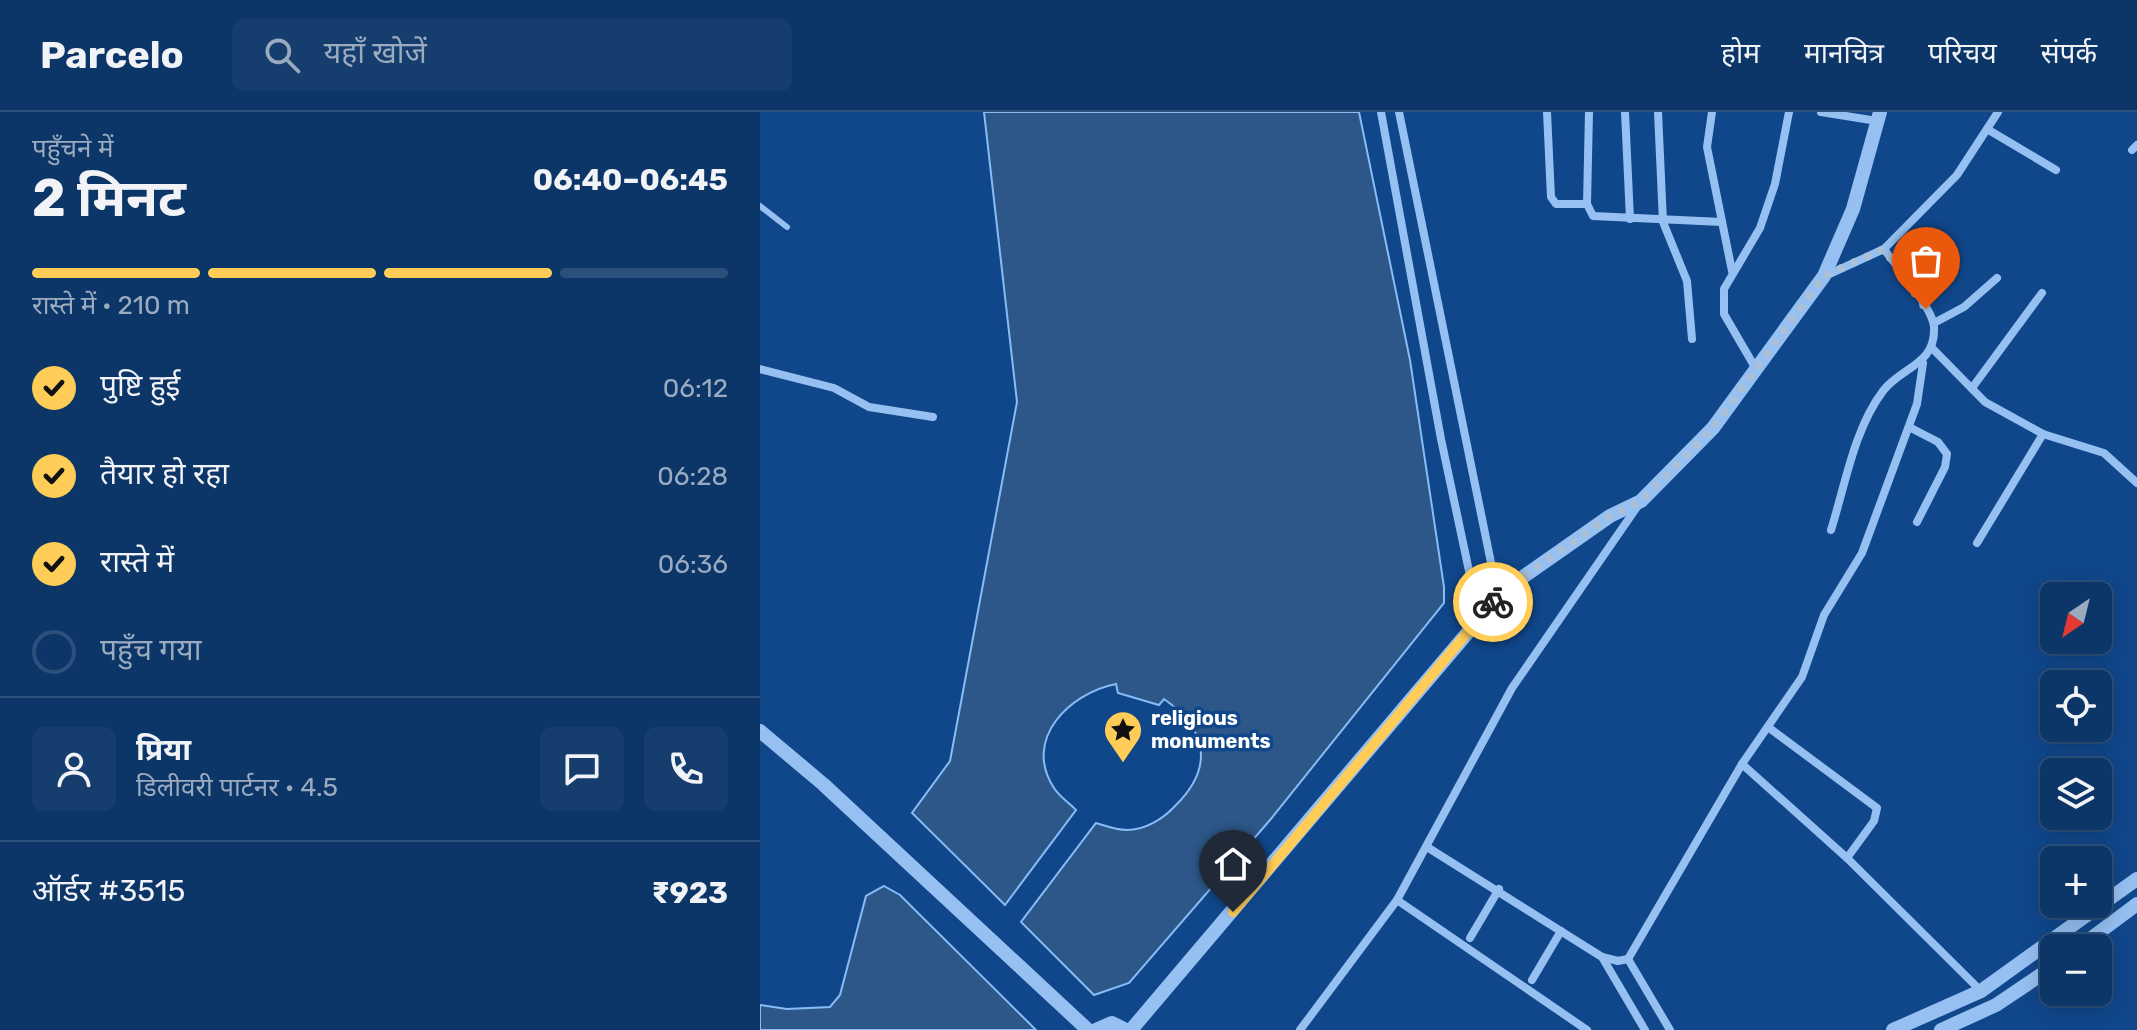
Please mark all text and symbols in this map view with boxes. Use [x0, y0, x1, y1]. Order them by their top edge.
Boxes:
search box [232, 19, 792, 91]
text: Parcelo [40, 32, 184, 78]
icon: search [260, 33, 304, 77]
text: यहाँ खोजें [324, 35, 427, 71]
text: होम [1721, 37, 1760, 70]
text: मानचित्र [1804, 37, 1884, 70]
text: परिचय [1928, 37, 1997, 70]
text: संपर्क [2041, 37, 2097, 70]
text: पहुँचने में [32, 133, 113, 164]
text: 06:40–06:45 [533, 162, 728, 198]
text: 2 मिनट [32, 167, 186, 229]
pin [1892, 227, 1960, 309]
icon: bag [1904, 239, 1948, 283]
text: रास्ते में · 210 m [32, 290, 190, 321]
icon: check [32, 366, 76, 410]
text: पुष्टि हुई [100, 368, 180, 404]
text: 06:12 [663, 373, 728, 404]
icon: check [32, 454, 76, 498]
text: तैयार हो रहा [100, 456, 229, 492]
text: 06:28 [657, 461, 728, 492]
icon: check [32, 542, 76, 586]
text: रास्ते में [100, 544, 174, 580]
text: 06:36 [658, 549, 728, 580]
courier [1453, 562, 1533, 642]
icon: bike [1471, 580, 1515, 624]
north arrow [2040, 582, 2112, 654]
map controls [2040, 582, 2112, 1006]
text: पहुँच गया [100, 632, 201, 668]
button: locate [2040, 670, 2112, 742]
place label: religious monuments [1151, 706, 1271, 753]
place icon: religious monuments [1102, 709, 1144, 764]
button: person [32, 727, 116, 811]
button: chat [540, 727, 624, 811]
button: phone [644, 727, 728, 811]
text: प्रिया [136, 732, 191, 768]
button: layers [2040, 758, 2112, 830]
text: डिलीवरी पार्टनर · 4.5 [136, 772, 338, 803]
pin [1199, 830, 1267, 912]
icon: home [1211, 842, 1255, 886]
button: + [2040, 846, 2112, 918]
text: ऑर्डर #3515 [32, 873, 185, 909]
text: ₹923 [652, 875, 728, 911]
button: − [2040, 934, 2112, 1006]

